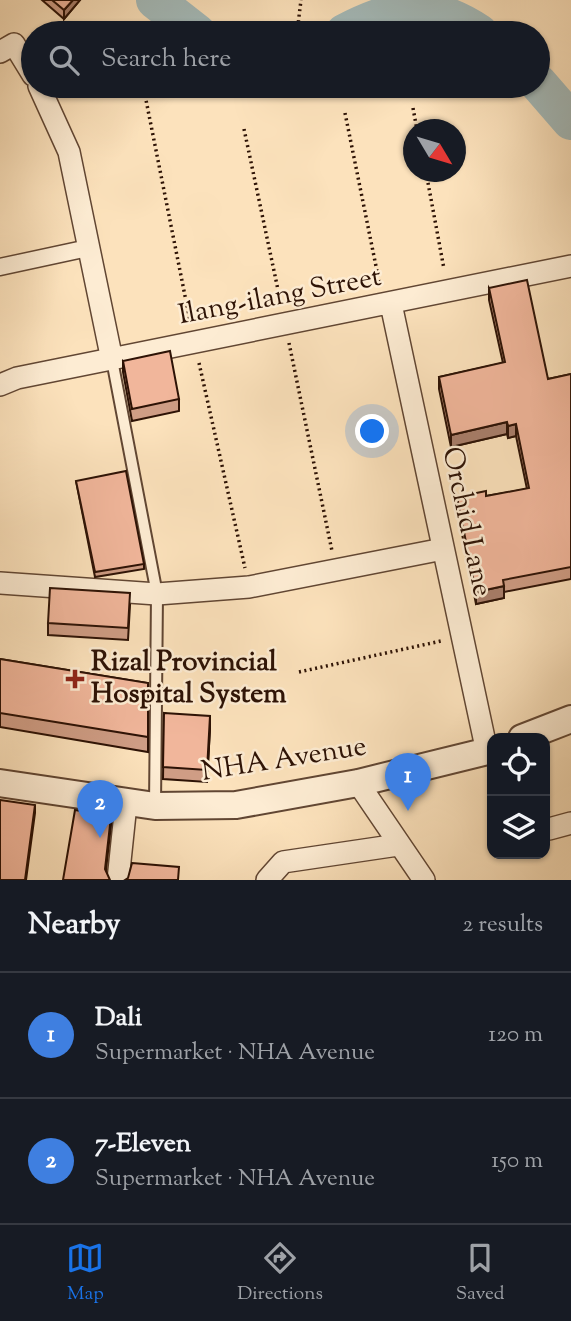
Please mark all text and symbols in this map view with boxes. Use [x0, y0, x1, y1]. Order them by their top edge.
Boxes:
search box [21, 21, 550, 98]
icon: search [45, 41, 83, 79]
text: Search here [101, 41, 231, 78]
north arrow [403, 119, 466, 182]
street label: Ilang-ilang Street [175, 258, 385, 336]
your location [355, 414, 389, 448]
street label: Orchid Lane [431, 443, 501, 601]
place label: Rizal Provincial Hospital System [91, 643, 287, 715]
marker: Rizal Provincial Hospital System [65, 669, 85, 689]
street label: NHA Avenue [199, 727, 369, 793]
map controls [487, 733, 550, 859]
button: locate [487, 733, 550, 796]
pin: 1 [385, 753, 431, 811]
pin: 2 [77, 780, 123, 838]
button: layers [487, 796, 550, 859]
text: Nearby [28, 904, 120, 947]
text: 2 results [463, 909, 543, 942]
text: Dali [95, 1000, 142, 1037]
text: 1 [47, 1019, 55, 1052]
text: 120 m [488, 1019, 543, 1052]
text: Supermarket · NHA Avenue [95, 1037, 375, 1070]
text: 7-Eleven [95, 1126, 191, 1163]
text: 2 [46, 1145, 56, 1178]
text: 150 m [491, 1145, 543, 1178]
text: Supermarket · NHA Avenue [95, 1163, 375, 1196]
tab: Map [66, 1239, 104, 1308]
tab: Directions [237, 1239, 323, 1308]
tab: Saved [456, 1239, 505, 1308]

